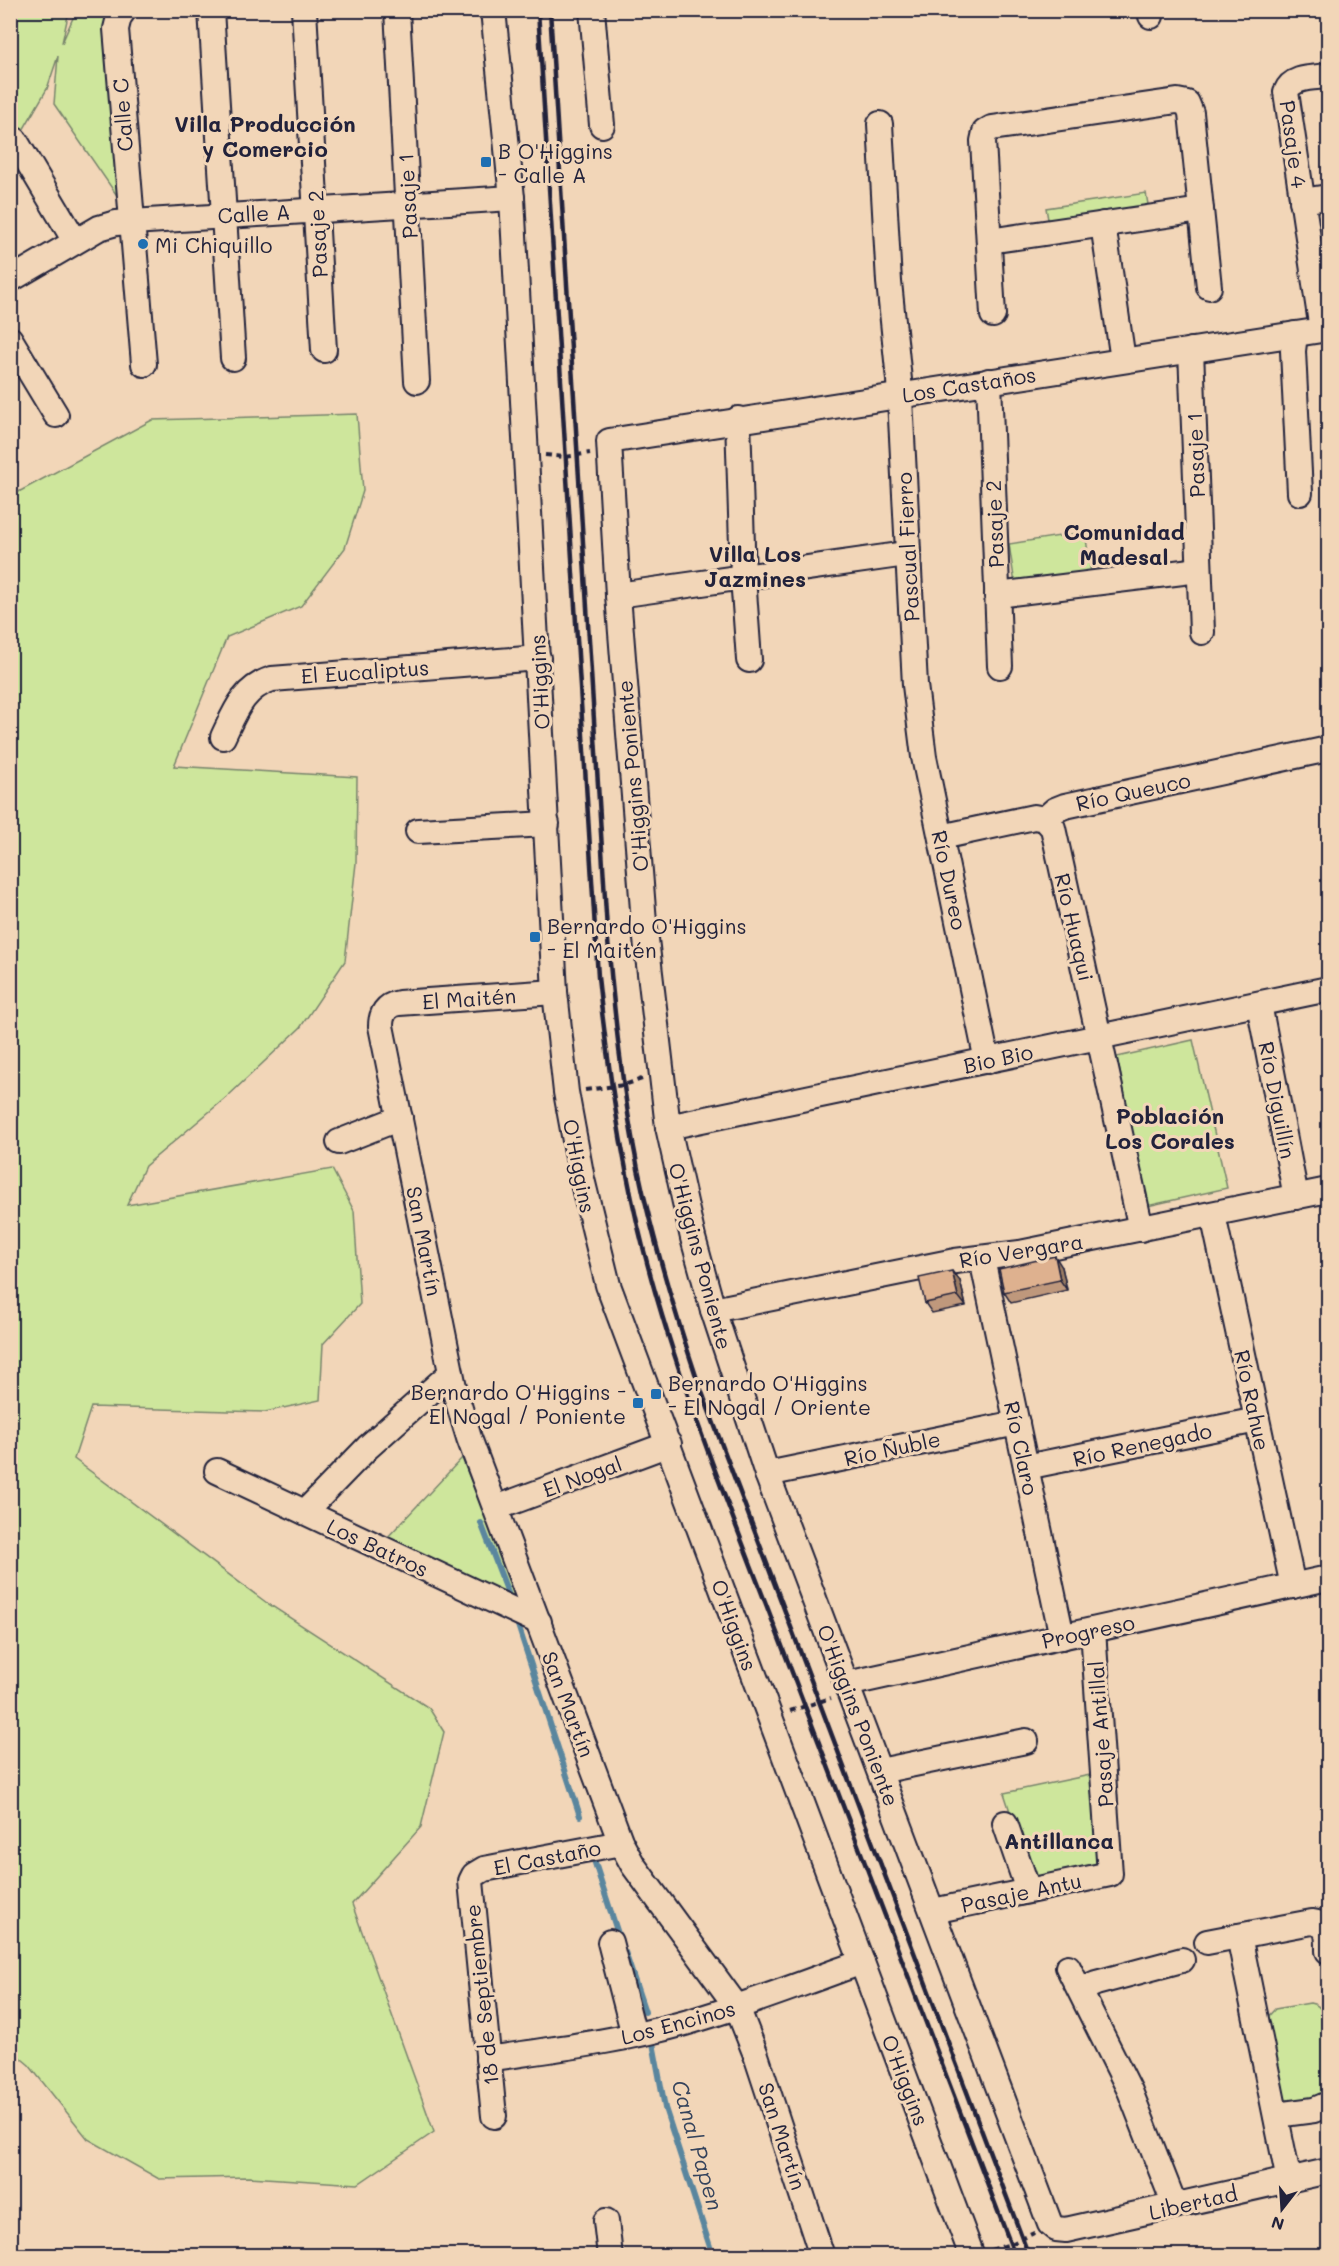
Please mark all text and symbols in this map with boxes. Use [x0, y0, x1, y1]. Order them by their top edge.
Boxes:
street label: Calle C [106, 77, 138, 153]
street label: Pasaje 4 [1274, 98, 1314, 190]
district label: Villa Producción y Comercio [174, 109, 356, 163]
place label: B O'Higgins - Calle A [498, 137, 613, 188]
street label: Pasaje 1 [391, 153, 423, 239]
marker: B O'Higgins - Calle A [479, 155, 493, 169]
street label: Pasaje 2 [301, 190, 333, 278]
street label: Calle A [217, 198, 291, 228]
place label: Mi Chiquillo [155, 231, 273, 258]
marker: Mi Chiquillo [136, 237, 150, 251]
street label: Los Castaños [900, 360, 1038, 408]
street label: Pasaje 1 [1180, 412, 1210, 498]
street label: Pascual Fierro [890, 472, 924, 622]
street label: Pasaje 2 [979, 480, 1009, 568]
district label: Comunidad Madesal [1063, 517, 1185, 571]
district label: Villa Los Jazmines [704, 539, 806, 593]
street label: O'Higgins [523, 634, 555, 730]
street label: El Eucaliptus [300, 653, 430, 689]
street label: O'Higgins Poniente [610, 679, 654, 873]
street label: Río Queuco [1073, 766, 1193, 816]
street label: Río Dureo [926, 828, 974, 932]
street label: Río Huaqui [1049, 870, 1101, 984]
place label: Bernardo O'Higgins - El Maitén [547, 912, 747, 963]
marker: Bernardo O'Higgins - El Maitén [528, 930, 542, 944]
street label: El Maitén [421, 981, 517, 1015]
street label: Bio Bio [961, 1037, 1035, 1079]
street label: Río Diguillín [1253, 1039, 1303, 1161]
district label: Población Los Corales [1105, 1101, 1235, 1155]
street label: O'Higgins [558, 1117, 602, 1215]
street label: O'Higgins Poniente [663, 1160, 739, 1352]
street label: San Martín [401, 1184, 449, 1298]
street label: Río Vergara [957, 1227, 1085, 1273]
street label: Río Rahue [1229, 1347, 1277, 1453]
place label: Bernardo O'Higgins - El Nogal / Oriente [668, 1369, 871, 1420]
place label: Bernardo O'Higgins - El Nogal / Poniente [411, 1378, 626, 1429]
marker: Bernardo O'Higgins - El Nogal / Oriente [649, 1387, 663, 1401]
marker: Bernardo O'Higgins - El Nogal / Poniente [631, 1396, 645, 1410]
street label: Río Claro [999, 1398, 1045, 1498]
street label: Río Renegado [1070, 1416, 1214, 1472]
street label: Río Ñuble [841, 1425, 943, 1471]
street label: El Nogal [539, 1449, 625, 1503]
street label: Los Batros [323, 1512, 433, 1582]
street label: O'Higgins [706, 1576, 764, 1674]
street label: Progreso [1039, 1608, 1137, 1654]
street label: O'Higgins Poniente [812, 1620, 906, 1810]
street label: San Martín [536, 1647, 602, 1761]
street label: Pasaje Antillal [1081, 1660, 1119, 1808]
district label: Antillanca [1004, 1826, 1114, 1855]
street label: El Castaño [491, 1833, 603, 1881]
street label: Pasaje Antu [958, 1866, 1084, 1918]
street label: 18 de Septiembre [458, 1903, 504, 2087]
street label: Los Encinos [618, 1994, 738, 2050]
street label: O'Higgins [876, 2031, 936, 2129]
water label: Canal Papen [666, 2076, 730, 2214]
street label: San Martín [753, 2079, 813, 2193]
street label: Libertad [1146, 2179, 1240, 2225]
north arrow [1252, 2179, 1312, 2239]
text: N [1269, 2212, 1286, 2236]

